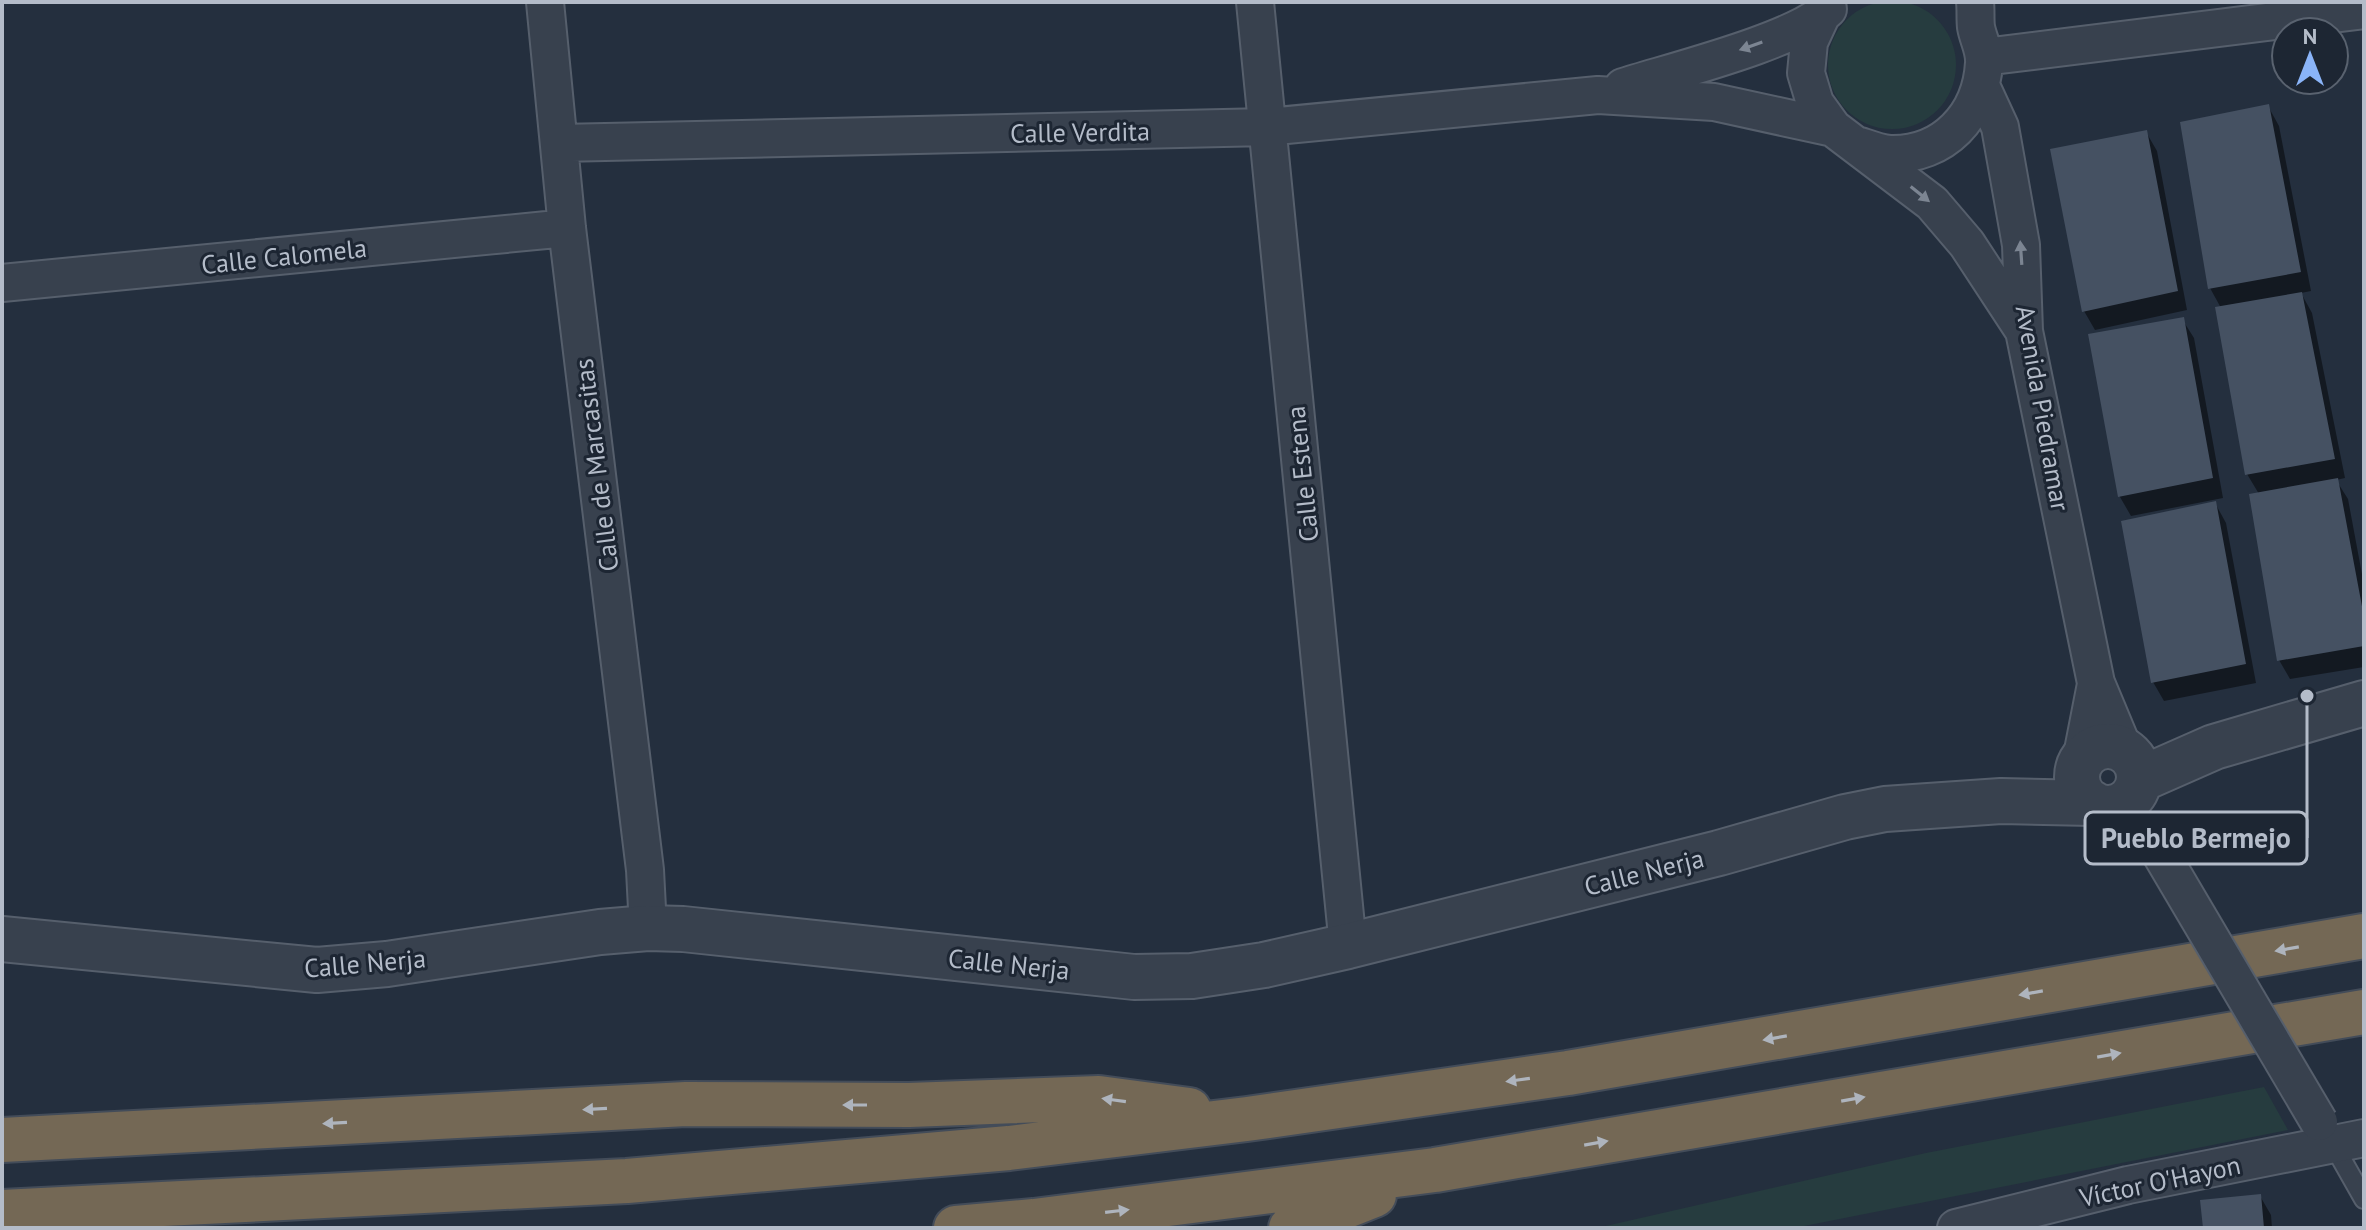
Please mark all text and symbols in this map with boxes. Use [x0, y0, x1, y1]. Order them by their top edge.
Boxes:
north arrow [2270, 16, 2350, 96]
text: N [2303, 22, 2317, 50]
one-way arrow [1739, 40, 1763, 52]
street label: Calle Verdita [1010, 114, 1150, 150]
one-way arrow [1909, 185, 1930, 202]
street label: Calle Calomela [200, 231, 368, 281]
one-way arrow [2014, 240, 2027, 265]
street label: Avenida Piedramar [2009, 303, 2077, 513]
street label: Calle de Marcasitas [567, 357, 625, 573]
street label: Calle Estena [1278, 404, 1326, 544]
callout: Pueblo Bermejo [2085, 812, 2307, 864]
text: Pueblo Bermejo [2101, 819, 2291, 856]
street label: Calle Nerja [1581, 841, 1707, 903]
street label: Calle Nerja [303, 941, 427, 985]
street label: Calle Nerja [947, 941, 1071, 987]
one-way arrow [2274, 944, 2299, 956]
one-way arrow [2018, 988, 2043, 1000]
one-way arrow [1762, 1032, 1787, 1044]
one-way arrow [2097, 1049, 2122, 1061]
one-way arrow [1505, 1074, 1530, 1087]
one-way arrow [1840, 1092, 1865, 1105]
one-way arrow [1102, 1093, 1127, 1106]
one-way arrow [842, 1099, 867, 1111]
one-way arrow [582, 1103, 607, 1116]
one-way arrow [322, 1117, 347, 1130]
one-way arrow [1584, 1136, 1609, 1148]
street label: Víctor O'Hayon [2076, 1148, 2243, 1214]
one-way arrow [1105, 1204, 1130, 1217]

